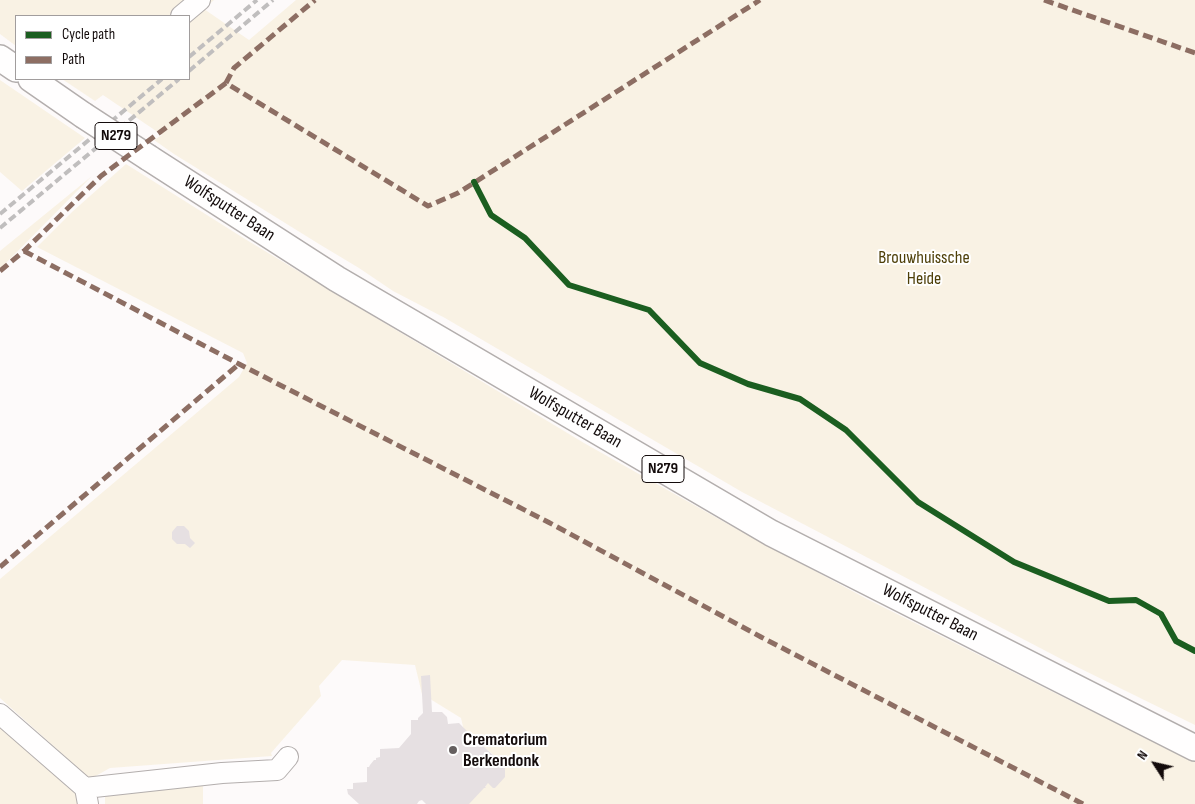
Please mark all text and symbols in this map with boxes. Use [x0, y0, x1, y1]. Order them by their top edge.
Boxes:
legend [15, 15, 190, 80]
text: Cycle path [62, 25, 115, 44]
text: Path [62, 50, 85, 69]
road number: N279 [95, 122, 137, 150]
street label: Wolfsputter Baan [179, 171, 279, 247]
park label: Brouwhuissche Heide [878, 247, 970, 290]
street label: Wolfsputter Baan [524, 383, 626, 453]
road number: N279 [642, 456, 684, 482]
street label: Wolfsputter Baan [879, 580, 981, 646]
place label: Crematorium Berkendonk [463, 729, 547, 772]
north arrow [1130, 739, 1180, 789]
marker: Crematorium Berkendonk [447, 744, 459, 756]
text: N [1133, 747, 1151, 763]

